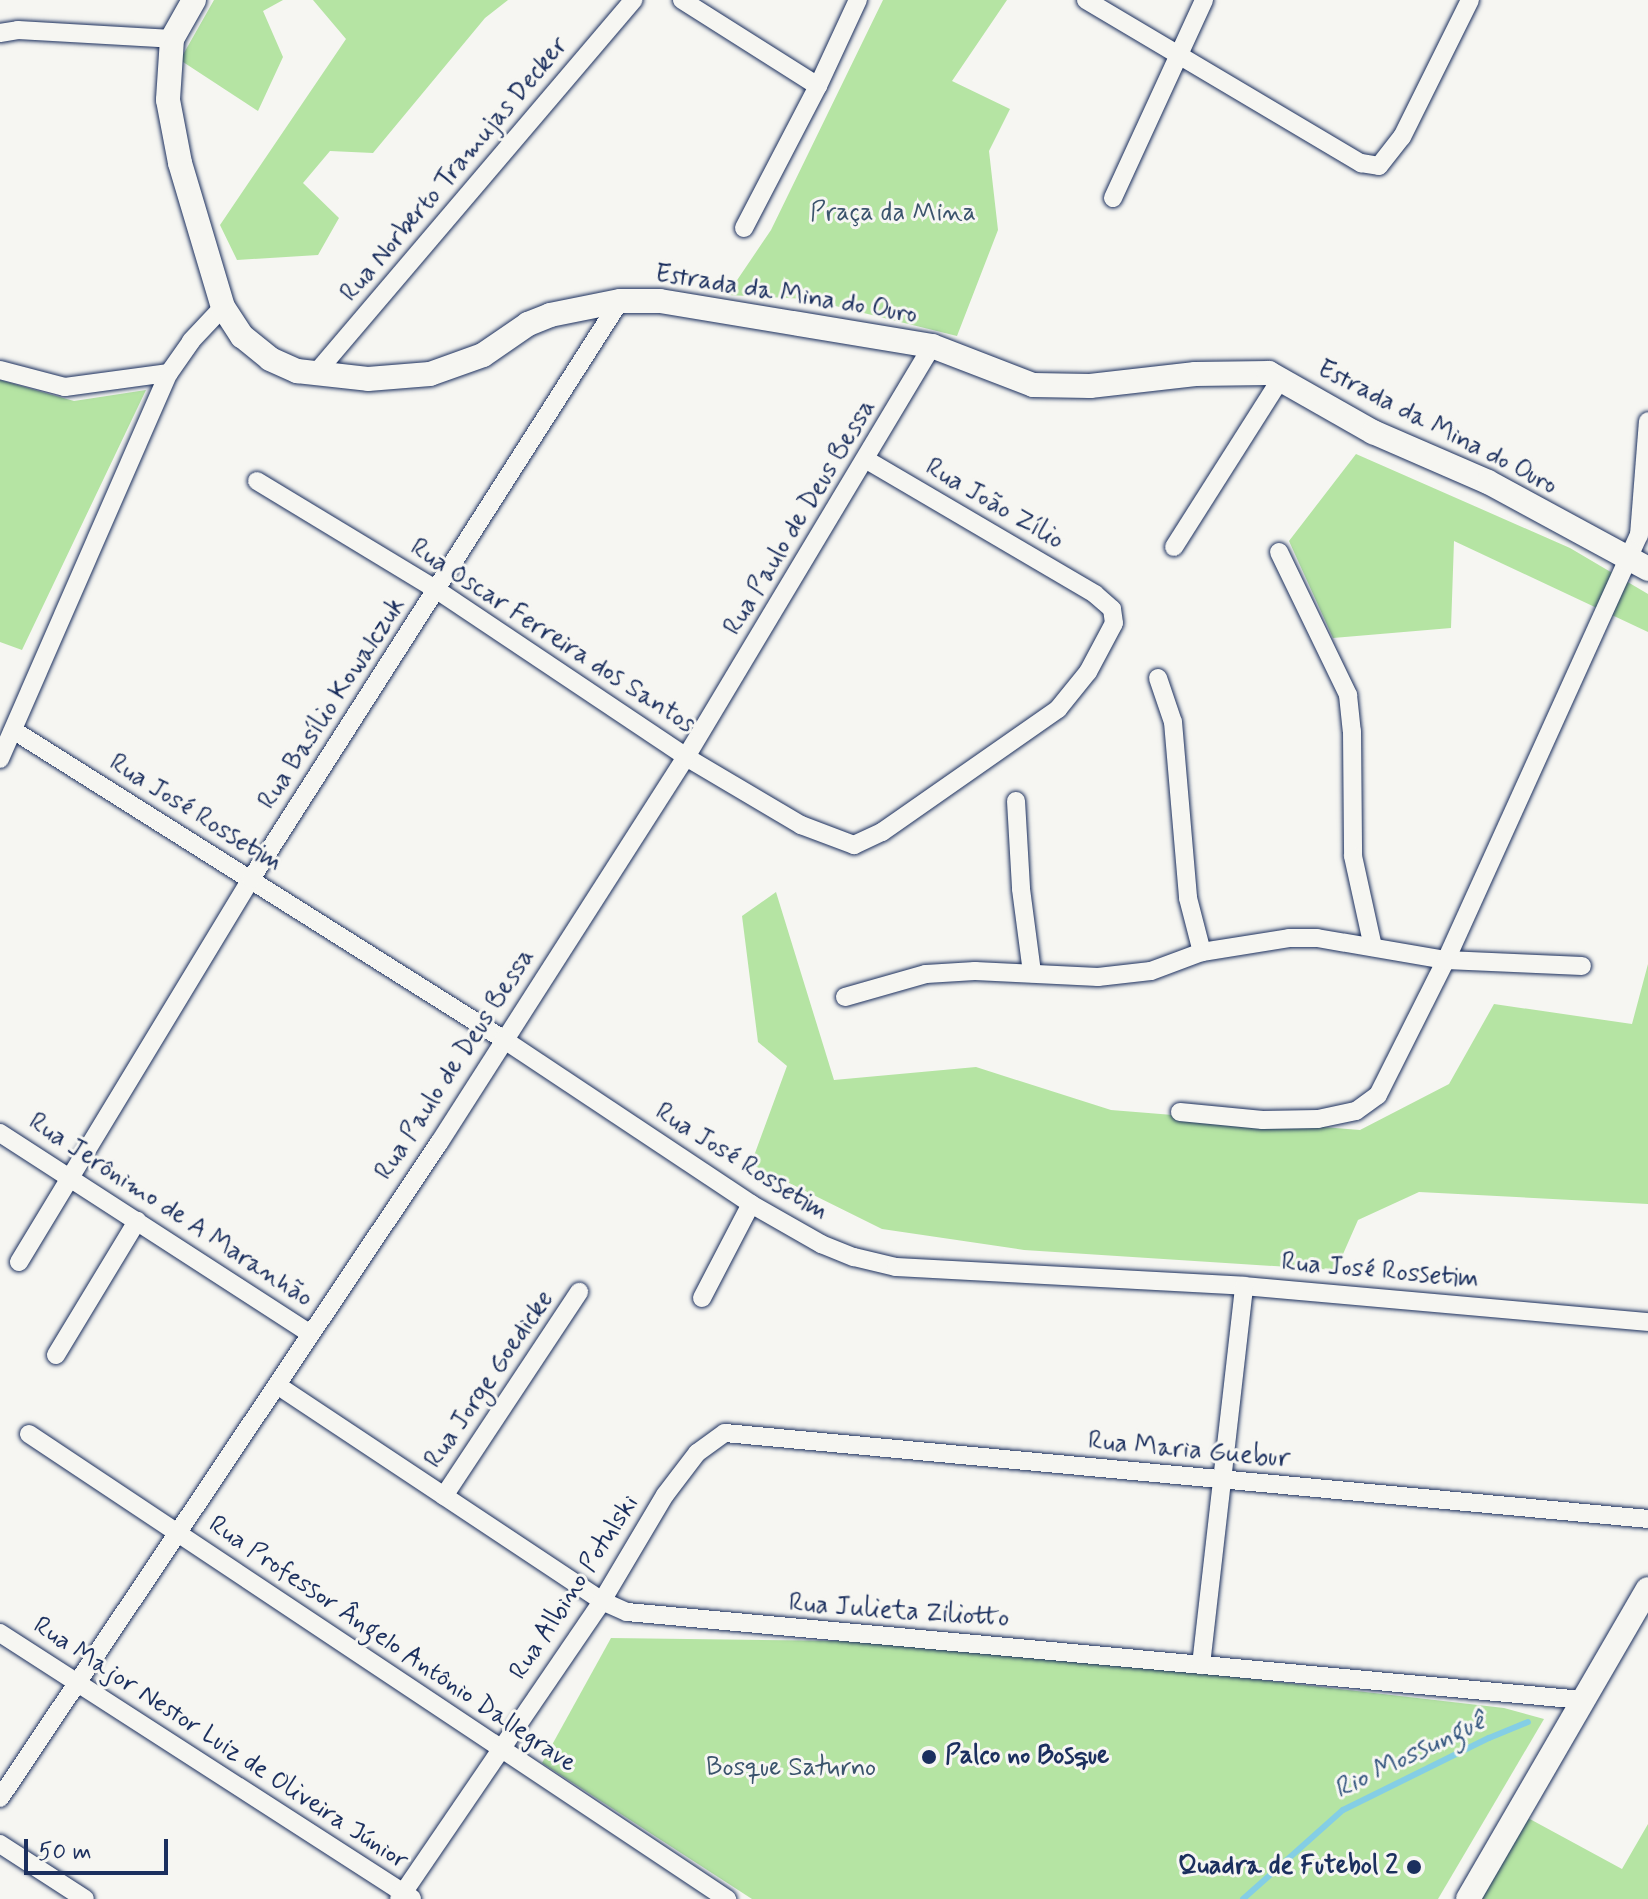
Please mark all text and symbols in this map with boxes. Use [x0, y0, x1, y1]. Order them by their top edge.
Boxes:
street label: Rua Norberto Tramujas Decker [334, 29, 576, 311]
park label: Praça da Mina [814, 198, 972, 230]
street label: Estrada da Mina do Ouro [655, 259, 917, 331]
street label: Estrada da Mina do Ouro [1314, 355, 1560, 501]
street label: Rua Paulo de Deus Bessa [721, 398, 881, 638]
street label: Rua João Zílio [919, 452, 1069, 558]
street label: Rua Oscar Ferreira dos Santos [403, 533, 701, 741]
street label: Rua Basílio Kowalczuk [253, 593, 413, 815]
street label: Rua José Rossetim [102, 748, 288, 880]
street label: Rua Paulo de Deus Bessa [372, 947, 540, 1183]
street label: Rua José Rossetim [648, 1097, 834, 1229]
street label: Rua Jerônimo de A Maranhão [23, 1108, 317, 1314]
street label: Rua José Rossetim [1279, 1248, 1481, 1296]
street label: Rua Jorge Goedicke [419, 1285, 561, 1475]
street label: Rua Maria Guebur [1085, 1427, 1293, 1475]
street label: Rua Albino Potulski [504, 1491, 646, 1685]
street label: Rua Professor Ângelo Antônio Dallegrave [202, 1510, 582, 1780]
street label: Rua Julieta Ziliotto [787, 1589, 1011, 1635]
street label: Rua Major Nestor Luiz de Oliveira Júnior [24, 1609, 416, 1879]
water label: Rio Mossunguê [1327, 1704, 1493, 1808]
place label: Palco no Bosque [945, 1741, 1114, 1773]
marker: Palco no Bosque [920, 1748, 938, 1766]
park label: Bosque Saturno [706, 1753, 876, 1785]
scale bar [28, 1823, 172, 1873]
text: 50 m [38, 1837, 92, 1868]
place label: Quadra de Futebol 2 [1178, 1851, 1398, 1883]
marker: Quadra de Futebol 2 [1405, 1858, 1423, 1876]

